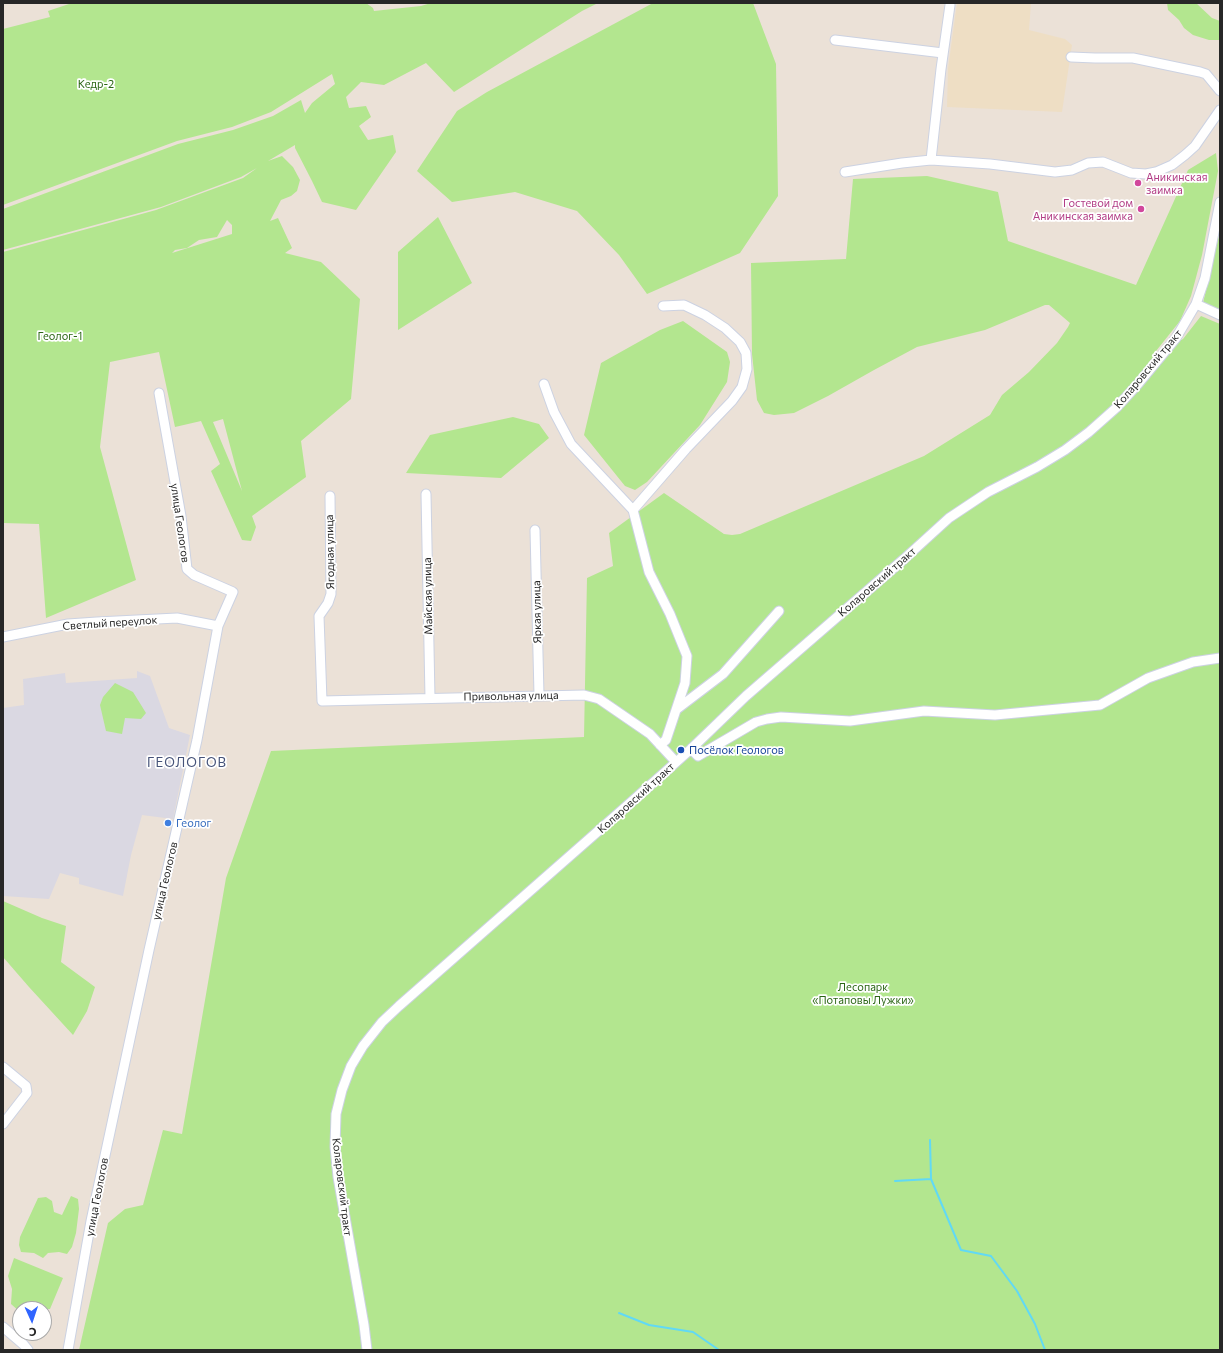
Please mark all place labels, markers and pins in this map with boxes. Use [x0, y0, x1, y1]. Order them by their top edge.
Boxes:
place label: Аникинская заимка [1146, 170, 1207, 196]
marker: Аникинская заимка [1133, 178, 1143, 188]
place label: Гостевой дом Аникинская заимка [1033, 196, 1133, 222]
marker: Гостевой дом Аникинская заимка [1136, 204, 1146, 214]
place label: Посёлок Геологов [689, 743, 784, 757]
marker: Посёлок Геологов [676, 745, 686, 755]
place label: Геолог [176, 816, 211, 830]
marker: Геолог [163, 818, 173, 828]

